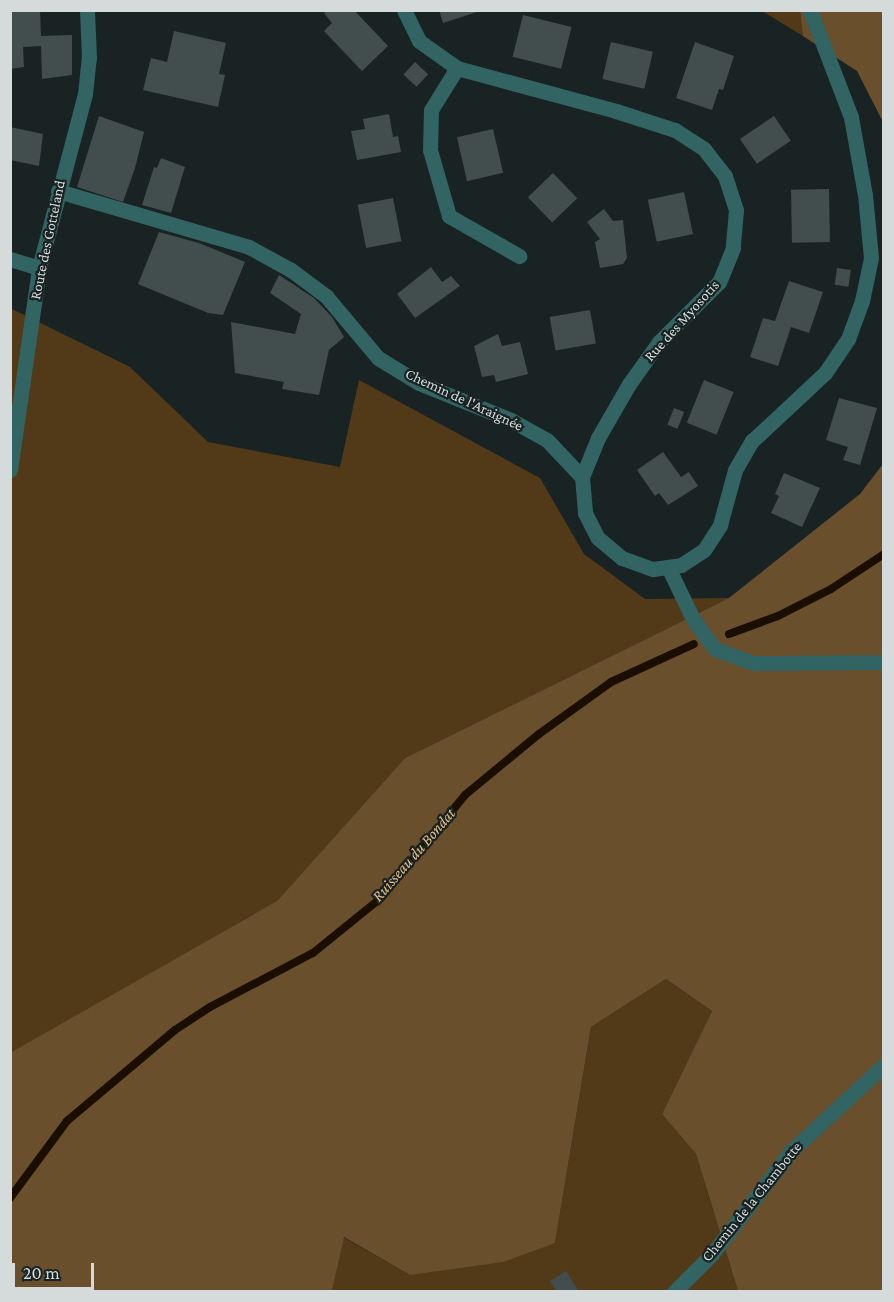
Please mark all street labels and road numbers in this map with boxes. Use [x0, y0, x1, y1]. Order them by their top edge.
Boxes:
street label: Route des Gotteland [27, 179, 69, 301]
street label: Rue des Myosotis [641, 277, 723, 365]
street label: Chemin de l'Araignée [402, 365, 526, 435]
street label: Chemin de la Chambotte [698, 1139, 806, 1265]

